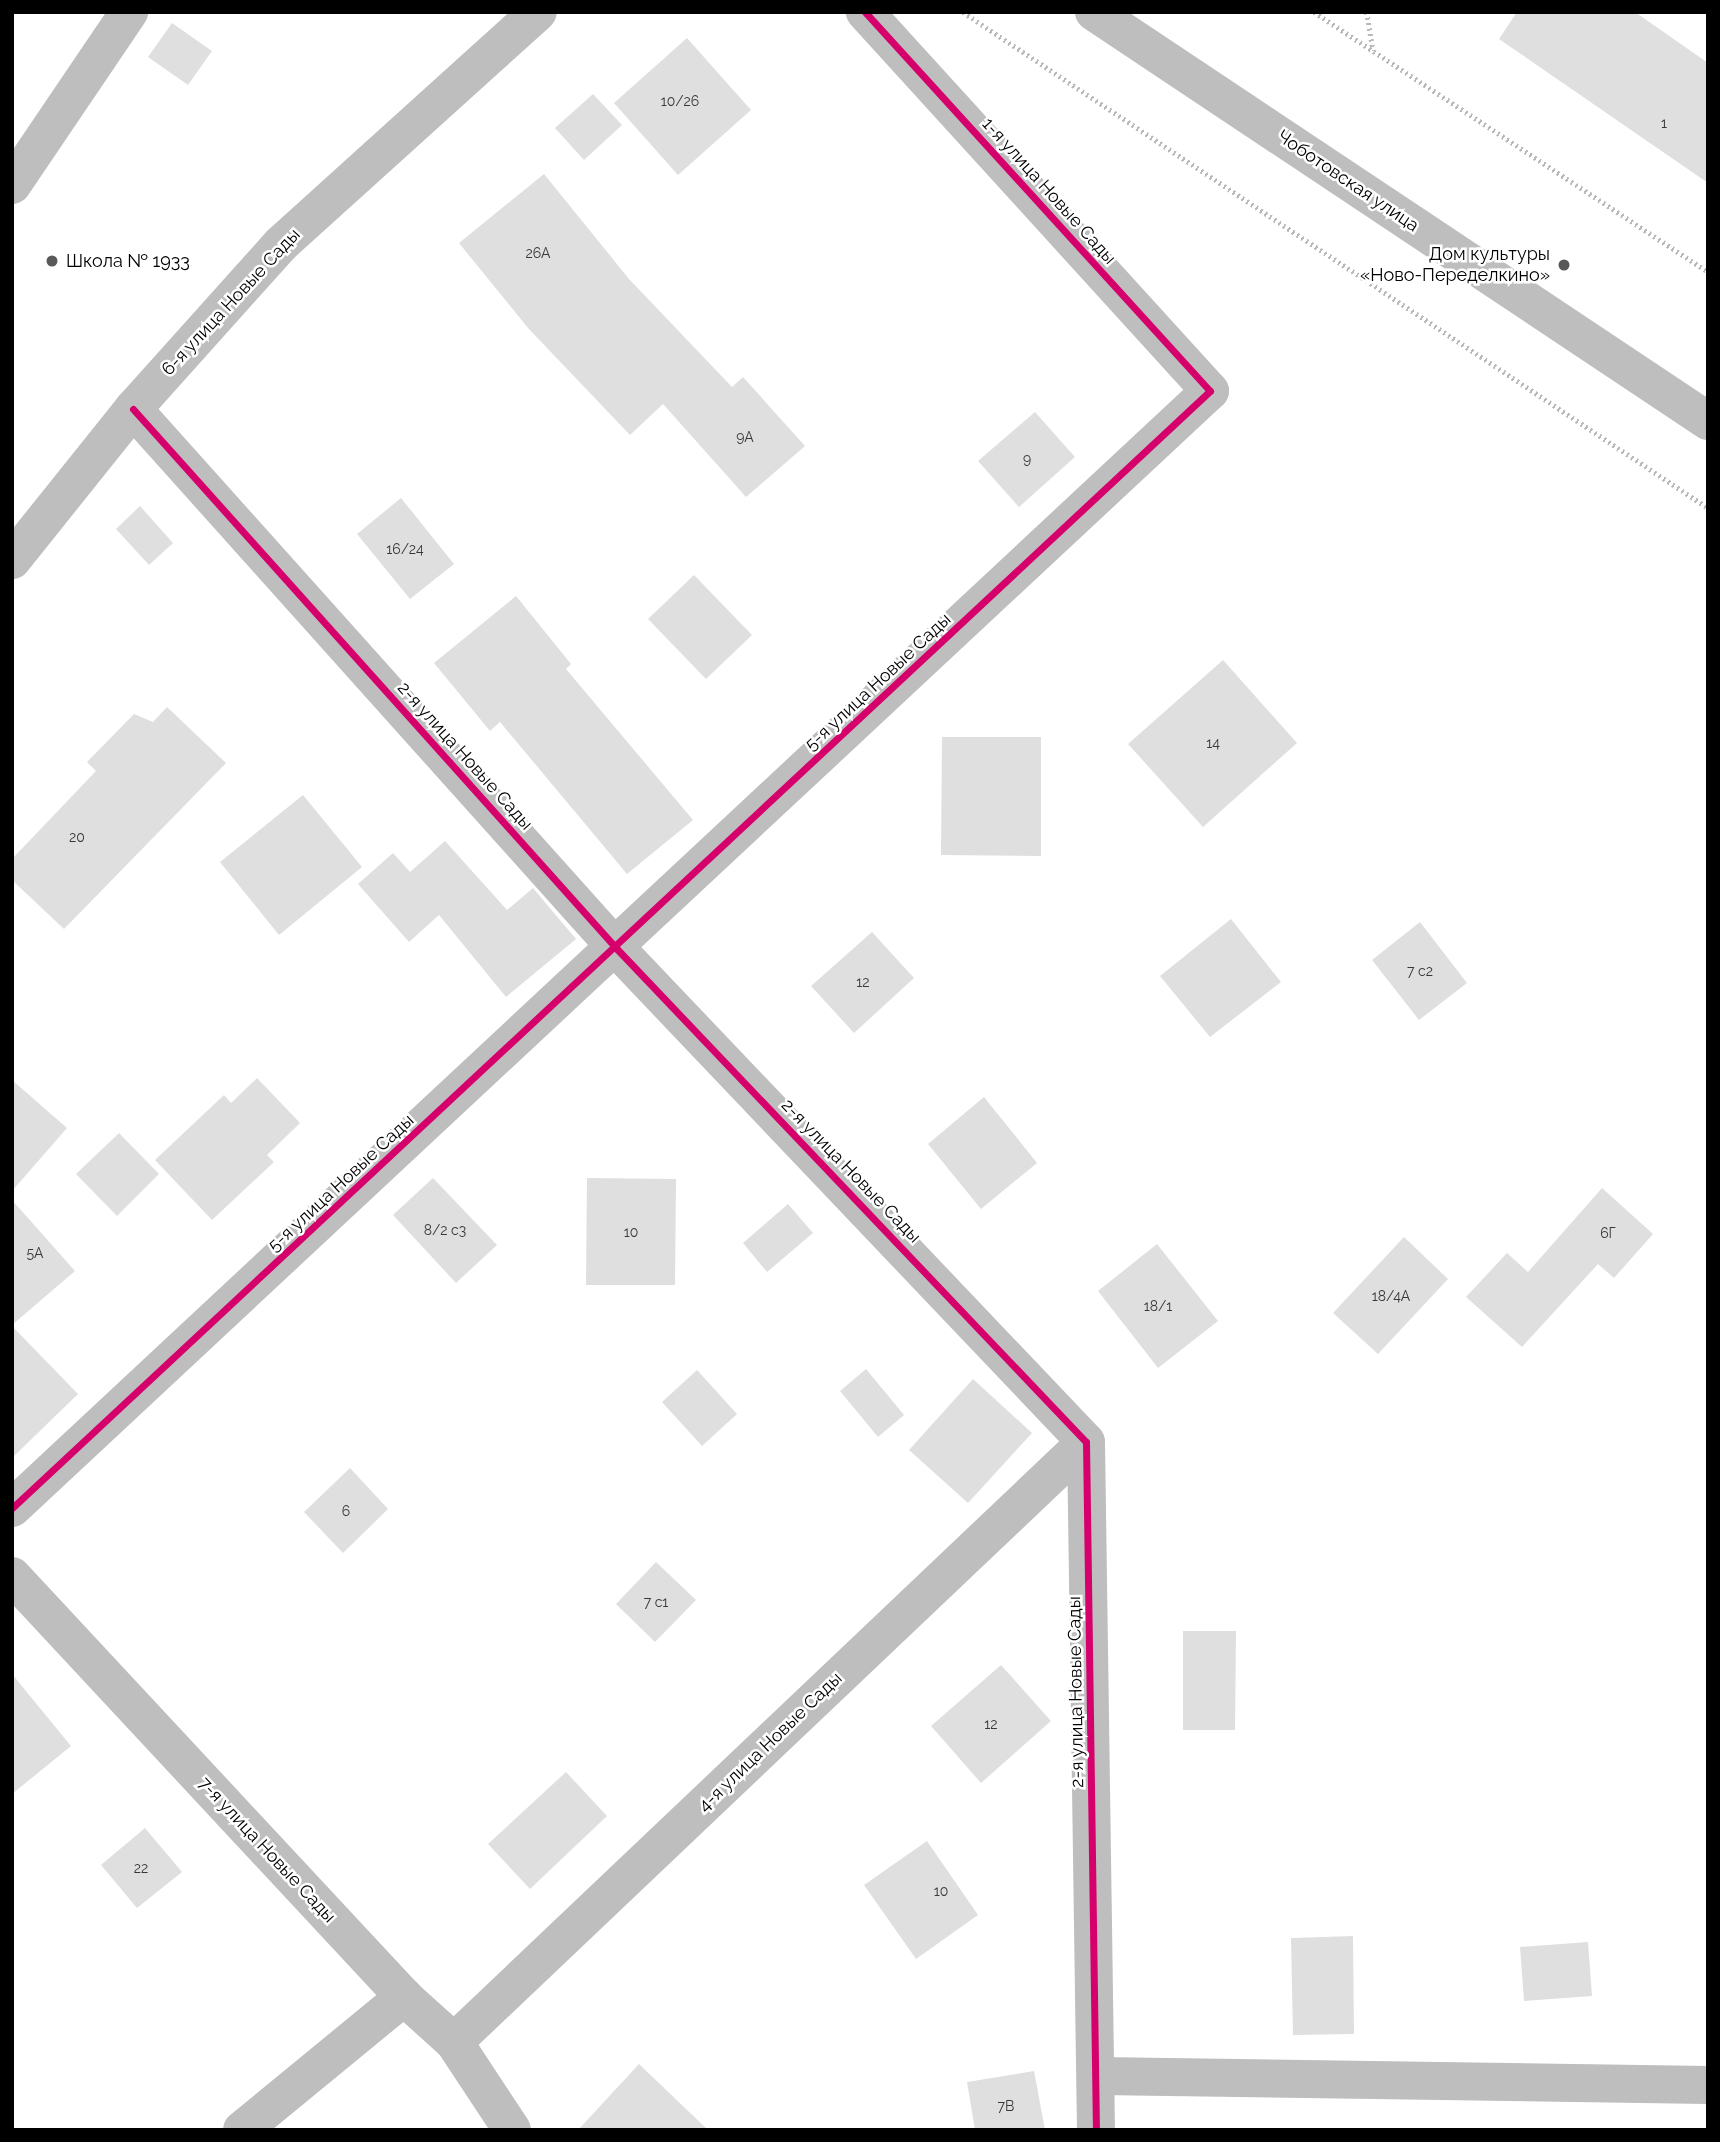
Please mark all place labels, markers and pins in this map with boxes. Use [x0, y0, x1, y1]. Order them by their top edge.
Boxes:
place label: Дом культуры «Ново-Переделкино» [1360, 244, 1550, 286]
place label: Школа № 1933 [66, 250, 190, 272]
marker: Школа № 1933 [44, 253, 60, 269]
marker: Дом культуры «Ново-Переделкино» [1556, 257, 1572, 273]

